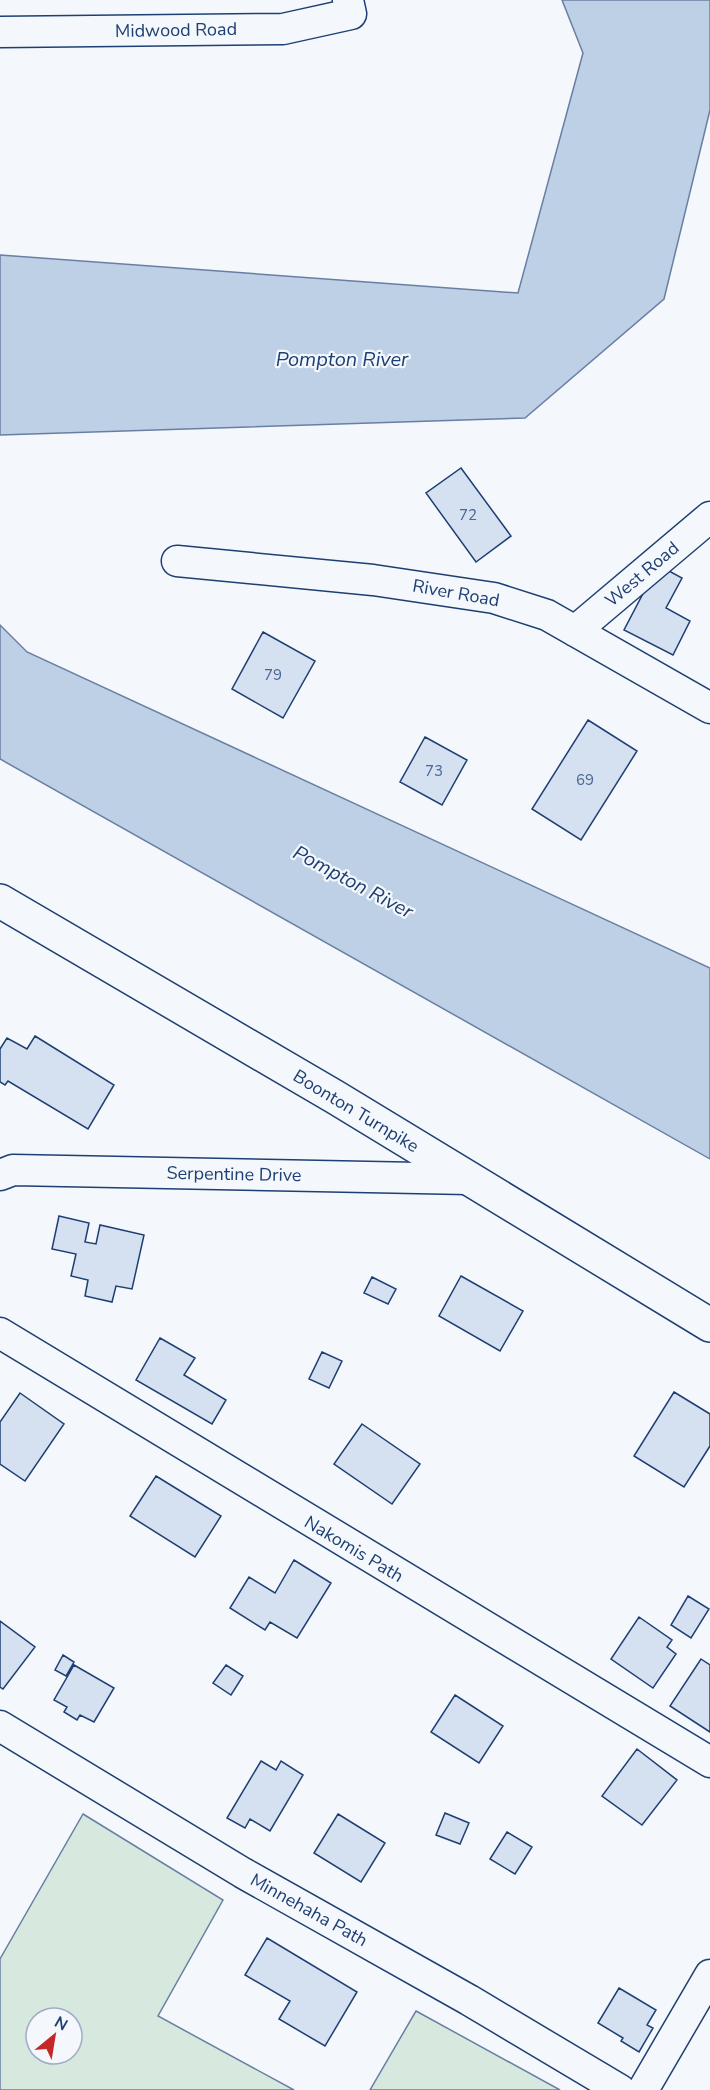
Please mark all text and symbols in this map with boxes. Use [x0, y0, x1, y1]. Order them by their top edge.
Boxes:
street label: Midwood Road [115, 17, 237, 43]
water label: Pompton River [276, 346, 409, 373]
house number: 72 [459, 505, 477, 525]
street label: West Road [600, 536, 684, 612]
street label: River Road [411, 574, 501, 612]
house number: 79 [264, 665, 282, 685]
house number: 73 [425, 761, 443, 781]
house number: 69 [576, 770, 594, 790]
water label: Pompton River [288, 839, 419, 925]
street label: Boonton Turnpike [289, 1064, 423, 1158]
street label: Serpentine Drive [166, 1161, 302, 1187]
street label: Nakomis Path [300, 1510, 408, 1588]
street label: Minnehaha Path [246, 1868, 372, 1952]
north arrow [24, 2006, 84, 2066]
text: N [50, 2011, 72, 2036]

